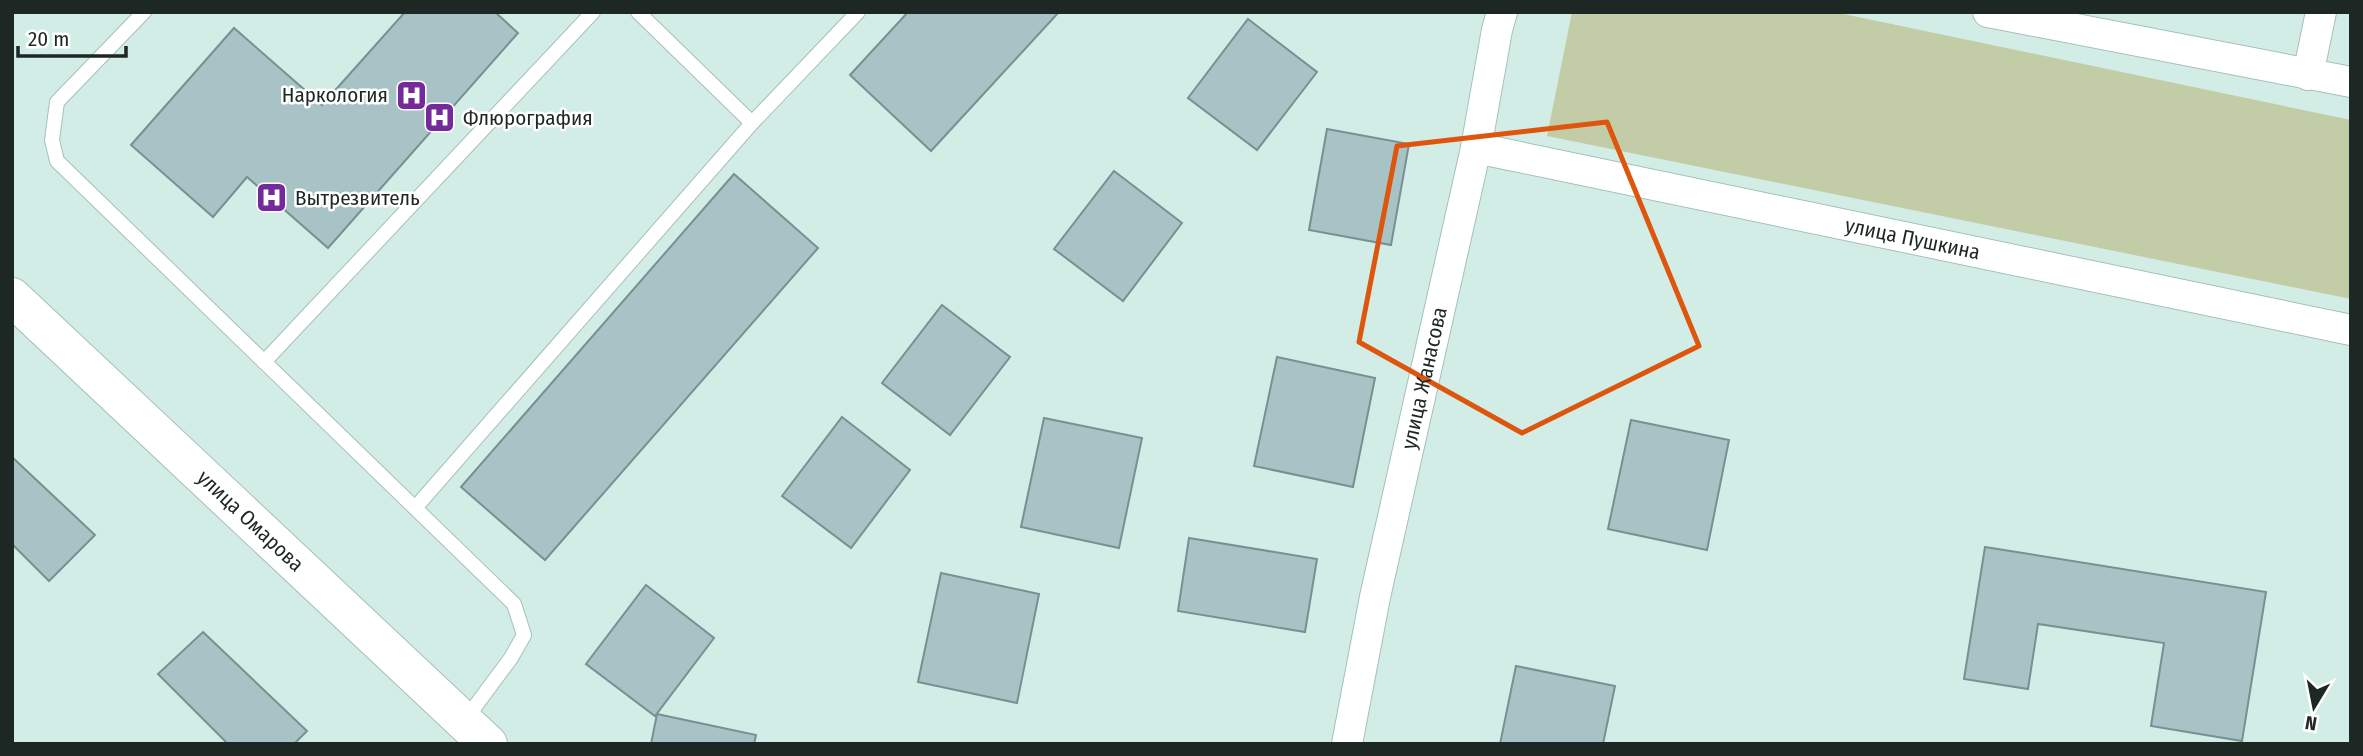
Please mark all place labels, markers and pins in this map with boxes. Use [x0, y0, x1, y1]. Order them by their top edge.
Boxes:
hospital icon: Наркология [394, 78, 428, 112]
place label: Наркология [282, 82, 388, 108]
hospital icon: Флюрография [423, 101, 457, 135]
place label: Флюрография [463, 105, 593, 131]
hospital icon: Вытрезвитель [255, 181, 289, 215]
place label: Вытрезвитель [295, 185, 420, 211]

